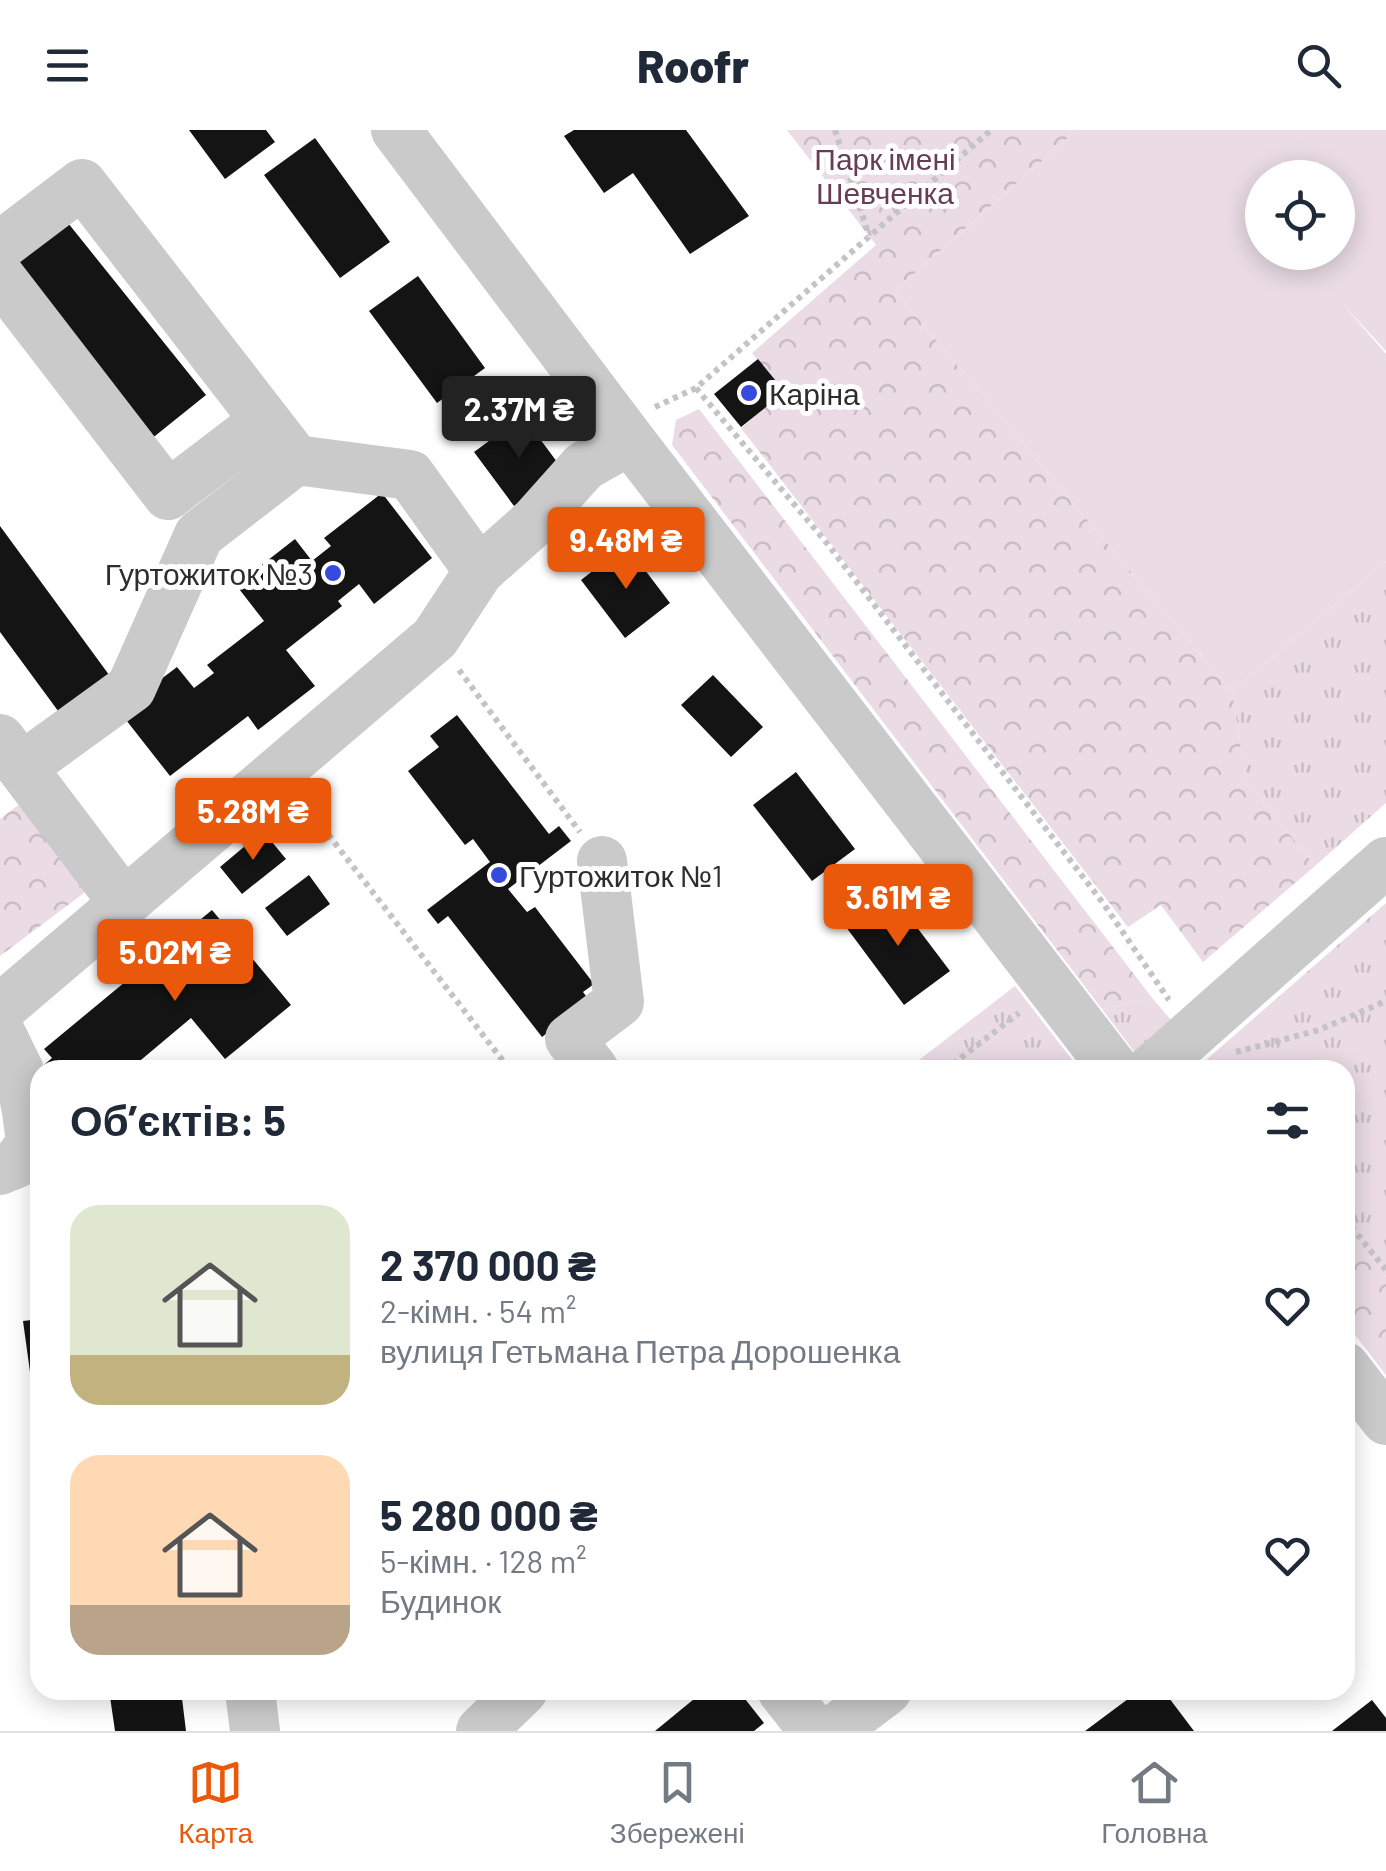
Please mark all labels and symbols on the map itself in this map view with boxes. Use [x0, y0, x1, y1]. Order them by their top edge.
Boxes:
park label: Парк імені Шевченка [814, 140, 956, 210]
place label: Каріна [769, 375, 860, 411]
pin: 2.37M ₴ [427, 376, 611, 461]
marker: Каріна [738, 382, 760, 404]
pin: 9.48M ₴ [534, 507, 718, 592]
place label: Гуртожиток №3 [105, 555, 313, 591]
marker: Гуртожиток №3 [322, 562, 344, 584]
pin: 5.28M ₴ [161, 778, 345, 863]
place label: Гуртожиток №1 [519, 857, 722, 893]
marker: Гуртожиток №1 [488, 864, 510, 886]
pin: 3.61M ₴ [806, 864, 990, 949]
pin: 5.02M ₴ [83, 919, 267, 1004]

